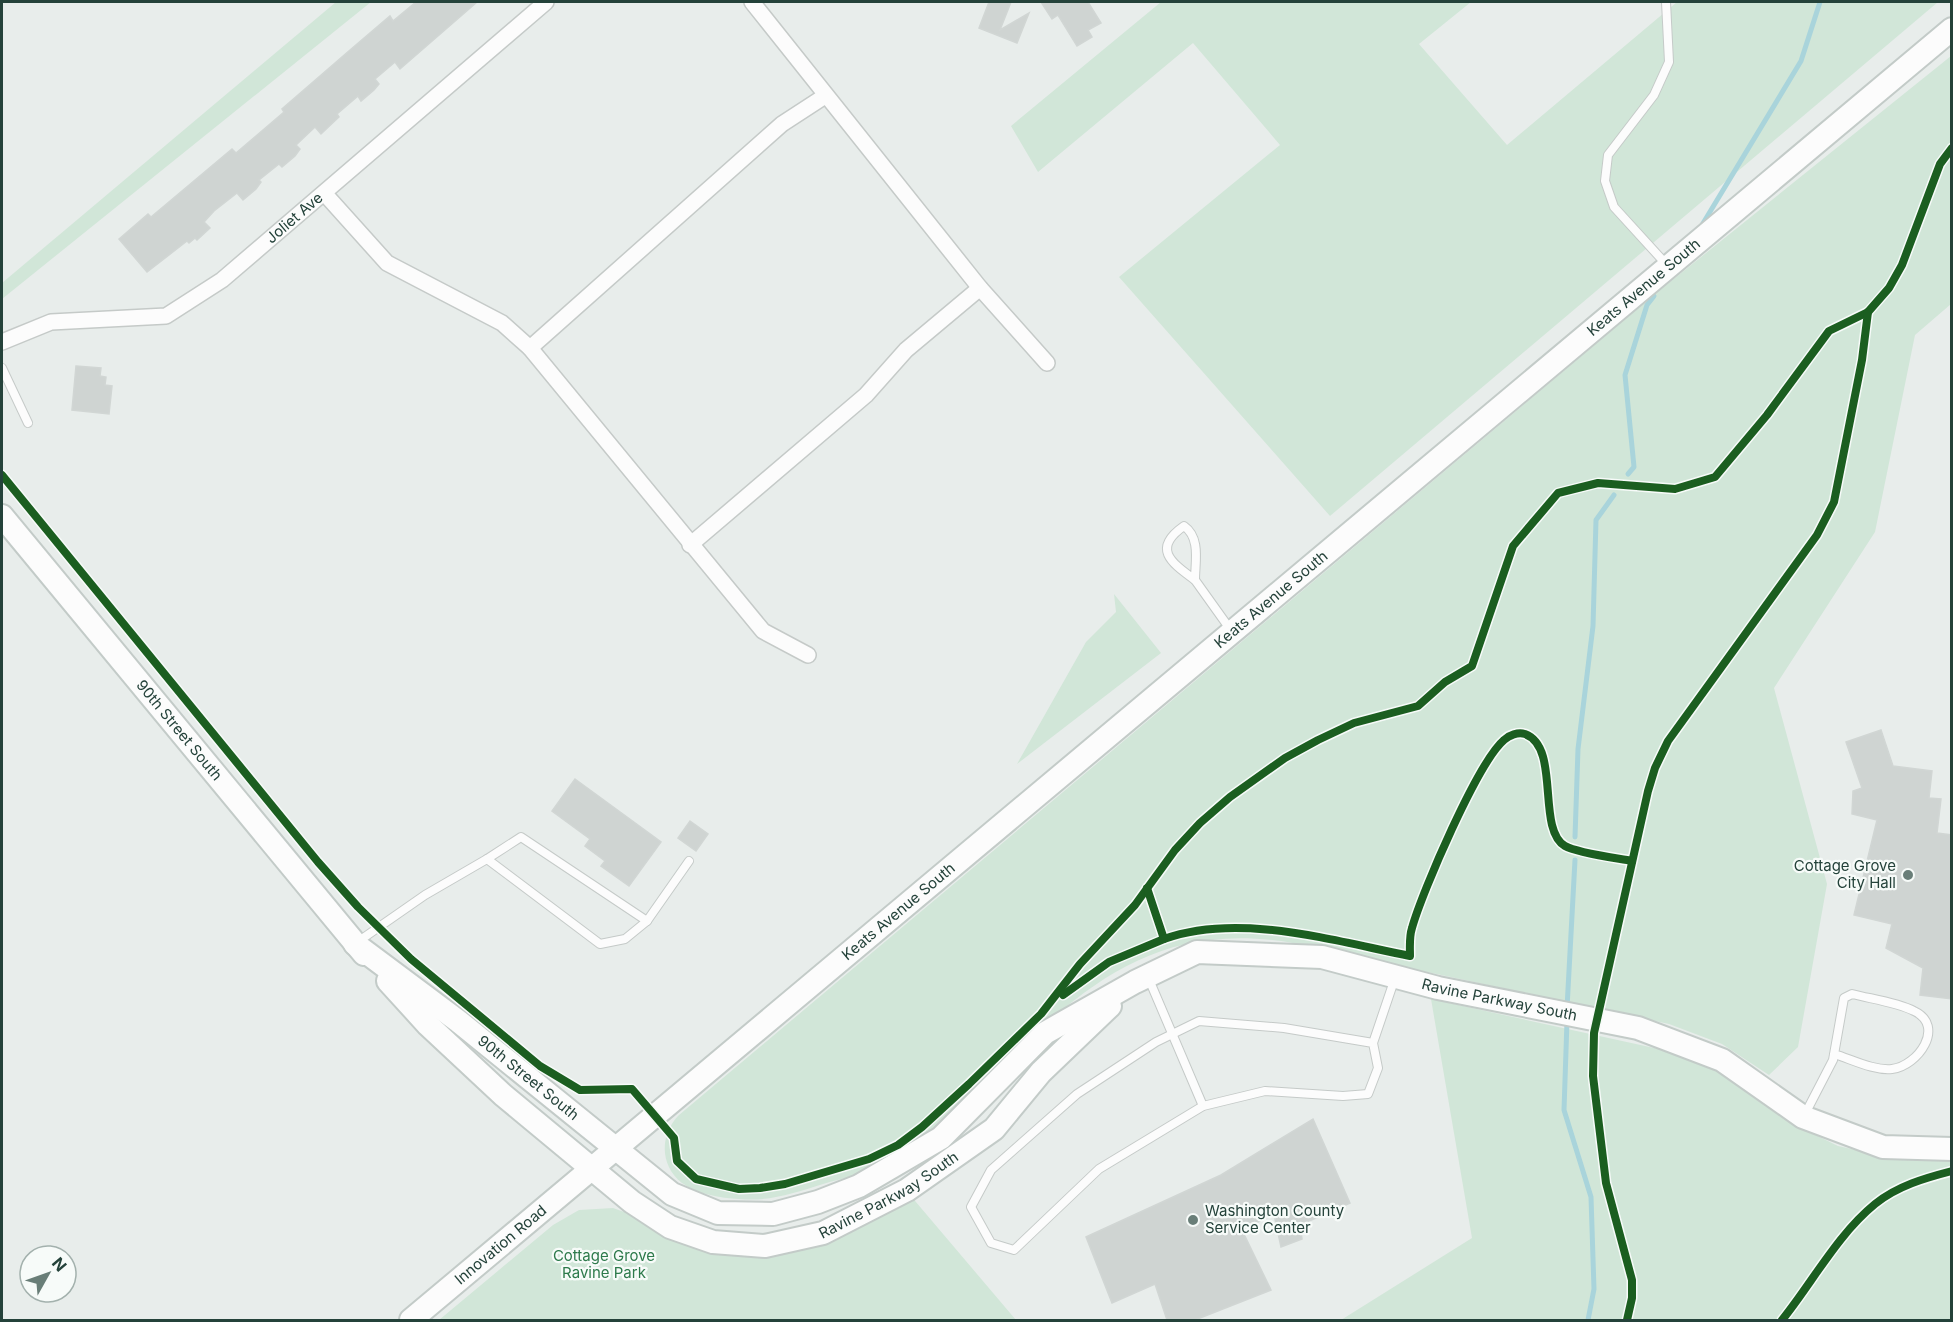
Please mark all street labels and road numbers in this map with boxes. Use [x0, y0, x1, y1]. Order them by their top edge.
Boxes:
street label: Joliet Ave [262, 188, 326, 247]
street label: Keats Avenue South [1583, 234, 1704, 340]
street label: Keats Avenue South [1210, 546, 1331, 652]
street label: 90th Street South [132, 676, 227, 784]
street label: Keats Avenue South [838, 858, 959, 964]
street label: Ravine Parkway South [1420, 974, 1579, 1025]
street label: 90th Street South [474, 1031, 583, 1124]
street label: Ravine Parkway South [815, 1147, 962, 1243]
street label: Innovation Road [451, 1201, 550, 1288]

